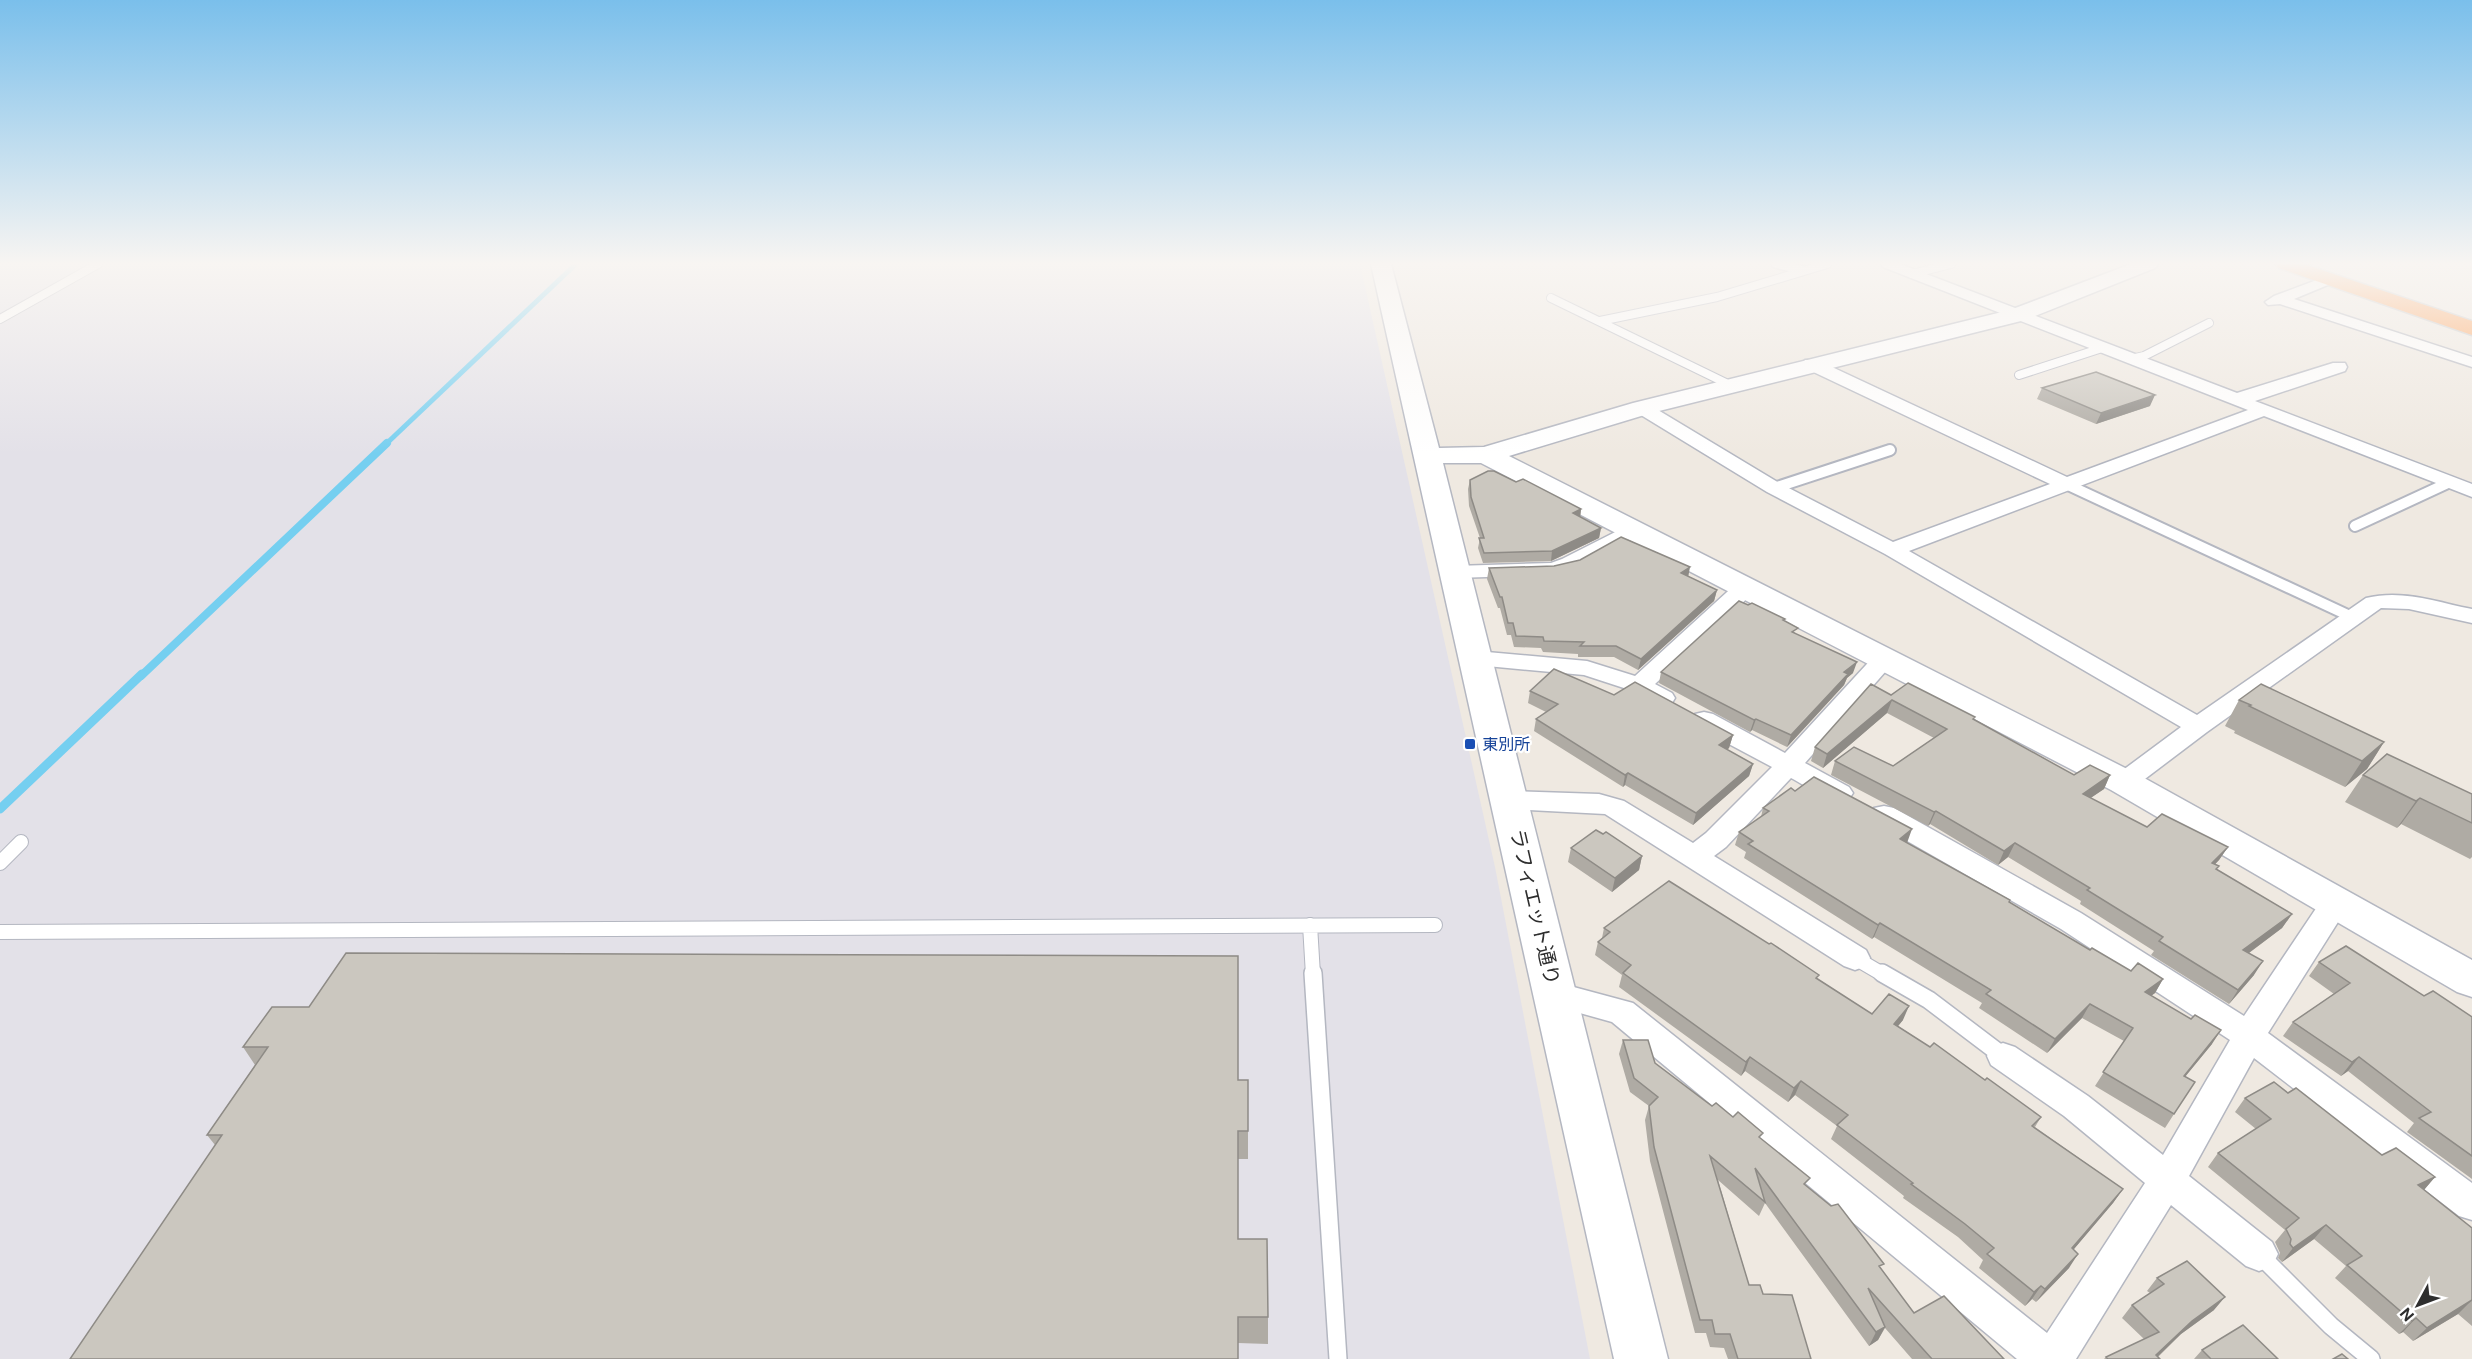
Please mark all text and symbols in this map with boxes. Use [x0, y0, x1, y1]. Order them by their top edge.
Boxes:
place label: 東別所 [1482, 734, 1530, 755]
marker: 東別所 [1463, 737, 1477, 751]
street label: ラフィエット通り [1504, 826, 1566, 988]
north arrow [2388, 1275, 2448, 1335]
text: N [2395, 1303, 2419, 1326]

